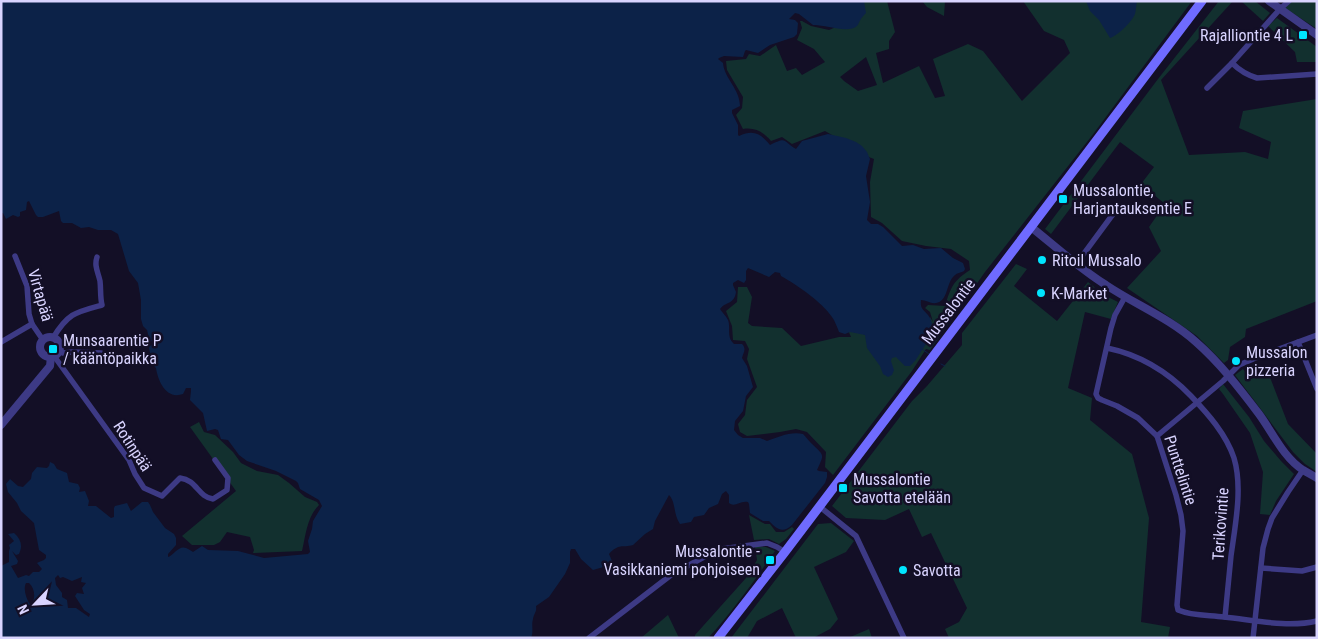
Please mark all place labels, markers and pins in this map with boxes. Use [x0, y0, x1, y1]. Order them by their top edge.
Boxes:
place label: Rajalliontie 4 L [1200, 26, 1293, 45]
marker: Rajalliontie 4 L [1297, 29, 1309, 41]
place label: Mussalontie, Harjantauksentie E [1073, 181, 1192, 218]
marker: Mussalontie, Harjantauksentie E [1057, 193, 1069, 205]
place label: Ritoil Mussalo [1052, 251, 1142, 270]
marker: Ritoil Mussalo [1036, 254, 1048, 266]
place label: K-Market [1051, 284, 1107, 303]
marker: K-Market [1035, 287, 1047, 299]
place label: Munsaarentie P / kääntöpaikka [63, 331, 162, 368]
marker: Munsaarentie P / kääntöpaikka [47, 343, 59, 355]
place label: Mussalon pizzeria [1246, 343, 1308, 380]
marker: Mussalon pizzeria [1230, 355, 1242, 367]
place label: Mussalontie Savotta etelään [853, 470, 951, 507]
marker: Mussalontie Savotta etelään [837, 482, 849, 494]
place label: Mussalontie - Vasikkaniemi pohjoiseen [603, 542, 760, 579]
marker: Mussalontie - Vasikkaniemi pohjoiseen [764, 554, 776, 566]
place label: Savotta [913, 561, 961, 580]
marker: Savotta [897, 564, 909, 576]

